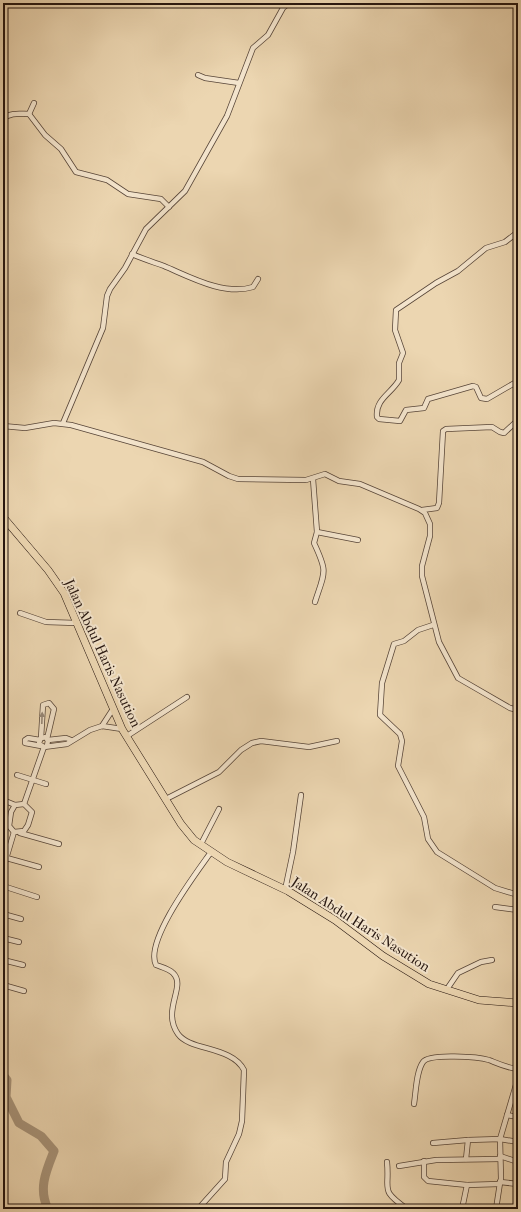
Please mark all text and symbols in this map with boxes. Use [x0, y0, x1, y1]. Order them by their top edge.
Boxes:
street label: Jalan Abdul Haris Nasution [60, 576, 144, 730]
one-way arrow [39, 711, 45, 724]
street label: Jalan Abdul Haris Nasution [288, 873, 433, 976]

